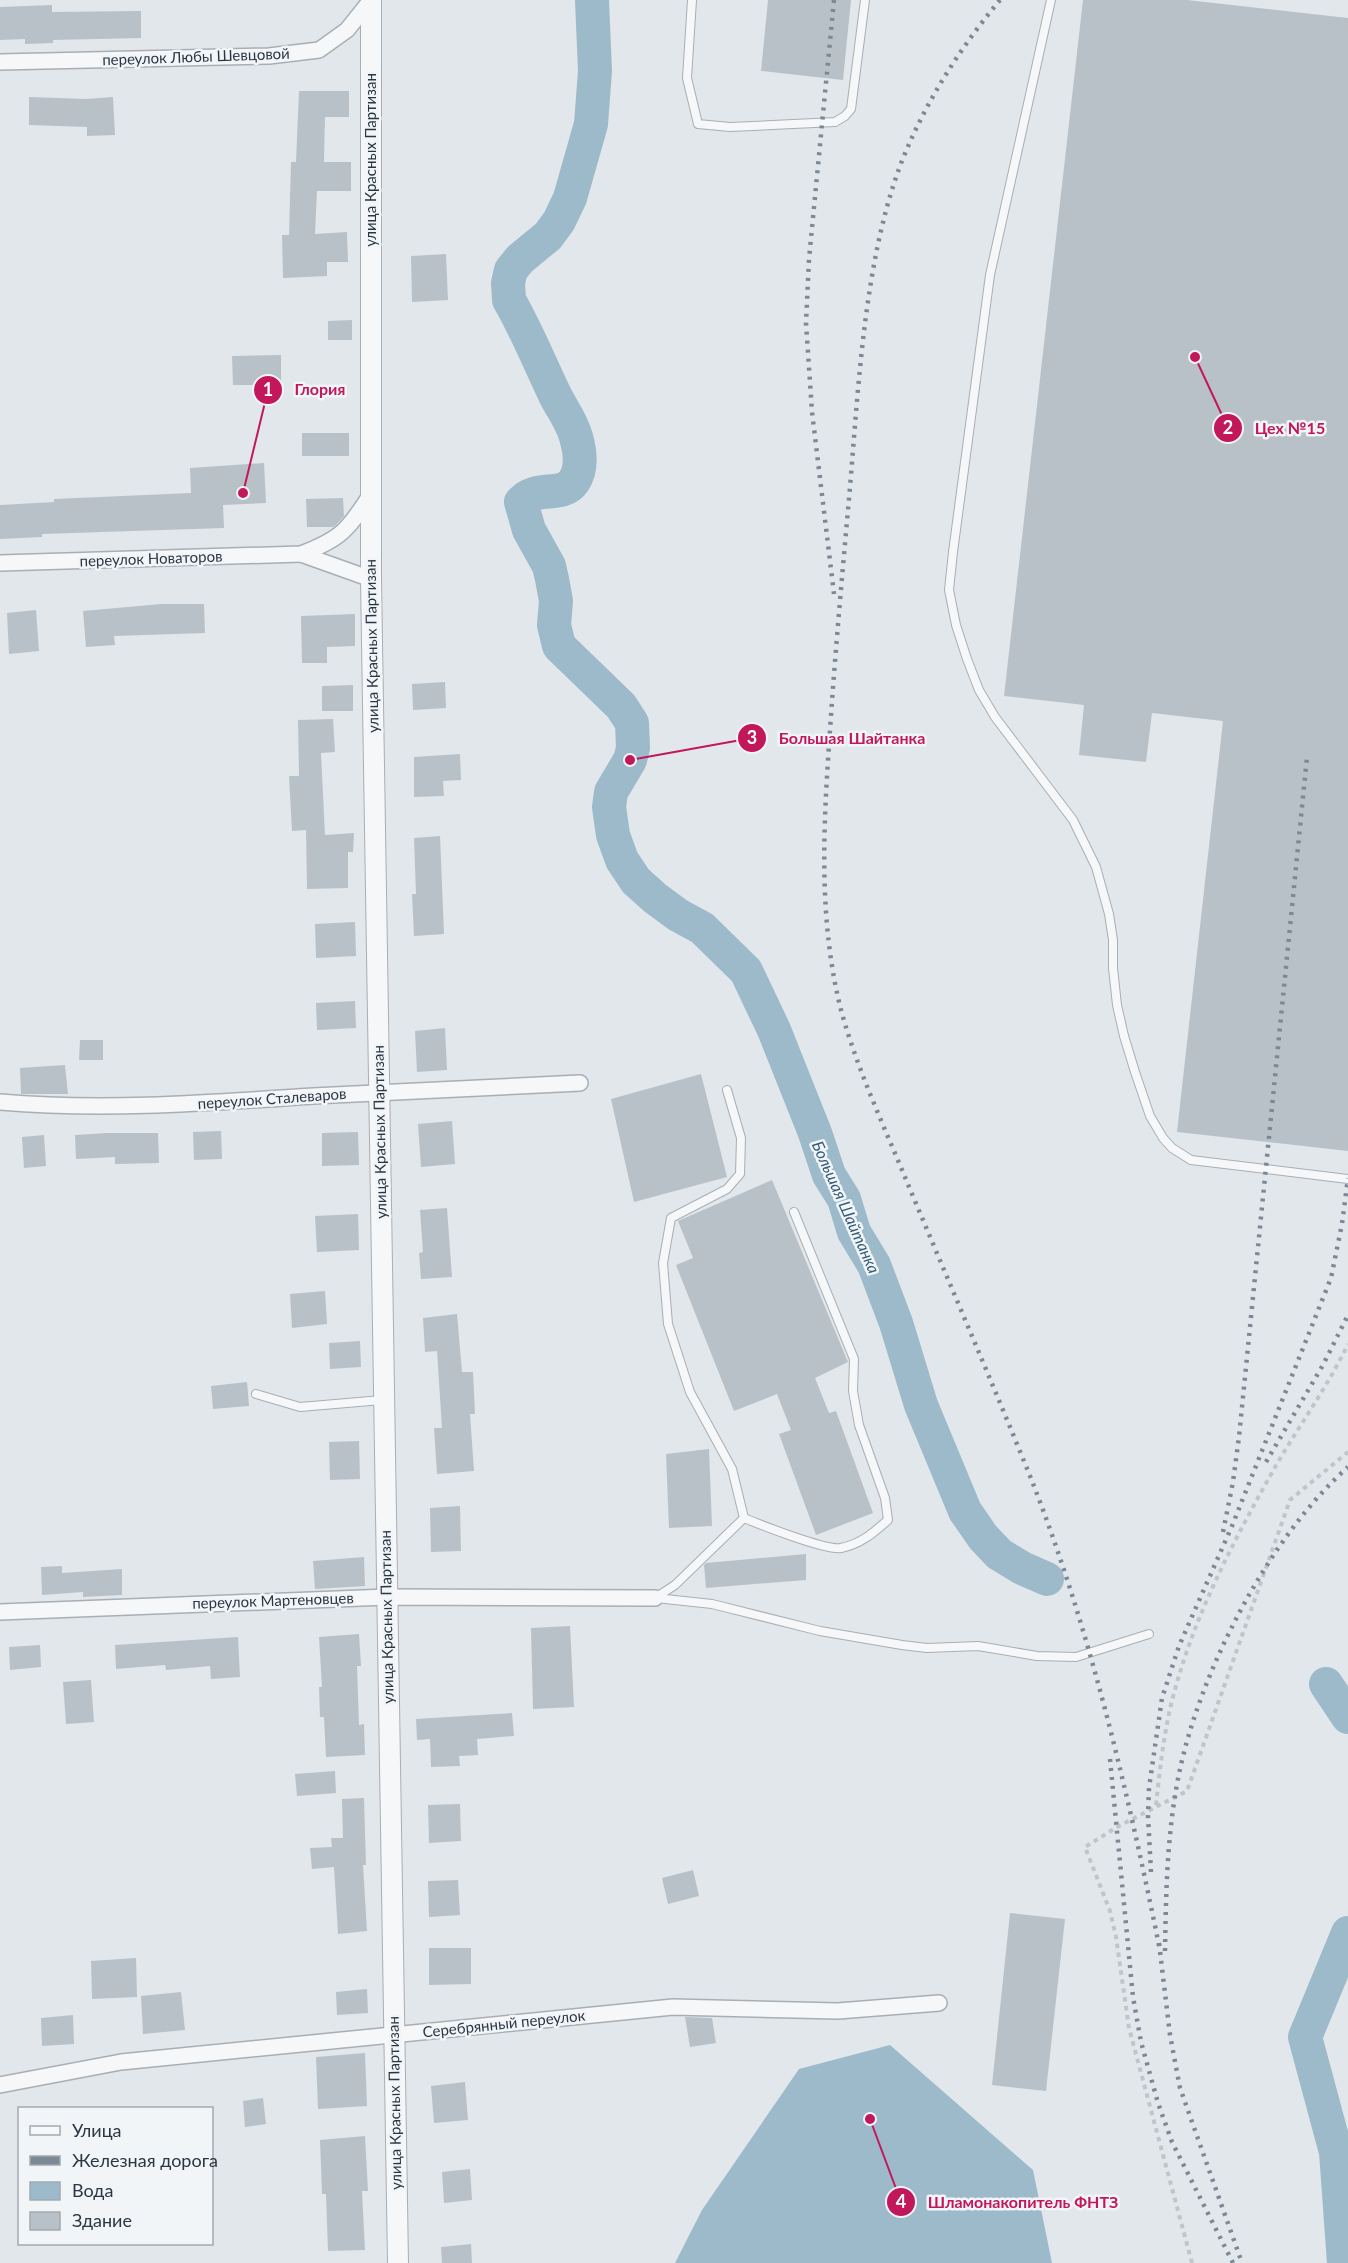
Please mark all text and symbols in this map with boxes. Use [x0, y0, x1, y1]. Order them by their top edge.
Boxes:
street label: переулок Любы Шевцовой [102, 44, 290, 68]
street label: улица Красных Партизан [361, 73, 379, 247]
callout: Глория [253, 373, 358, 407]
text: 1 [263, 378, 273, 400]
text: Глория [295, 379, 345, 398]
callout: Цех №15 [1213, 411, 1337, 445]
text: 2 [1223, 416, 1233, 438]
text: Цех №15 [1255, 418, 1325, 437]
street label: переулок Новаторов [79, 547, 223, 569]
street label: улица Красных Партизан [360, 559, 382, 733]
callout: Большая Шайтанка [737, 721, 937, 755]
text: 3 [747, 726, 757, 748]
text: Большая Шайтанка [779, 728, 925, 747]
street label: улица Красных Партизан [368, 1045, 390, 1219]
street label: переулок Сталеваров [197, 1084, 347, 1112]
water label: Большая Шайтанка [809, 1138, 884, 1276]
street label: улица Красных Партизан [375, 1530, 397, 1704]
street label: переулок Мартеновцев [192, 1588, 354, 1612]
street label: Серебрянный переулок [422, 2005, 586, 2040]
street label: улица Красных Партизан [383, 2016, 405, 2190]
legend [18, 2107, 213, 2245]
text: Улица [72, 2119, 122, 2141]
text: Железная дорога [72, 2149, 218, 2171]
text: Вода [72, 2179, 113, 2201]
callout: Шламонакопитель ФНТЗ [886, 2185, 1131, 2219]
text: 4 [896, 2190, 906, 2212]
text: Шламонакопитель ФНТЗ [928, 2192, 1118, 2211]
text: Здание [72, 2209, 132, 2231]

